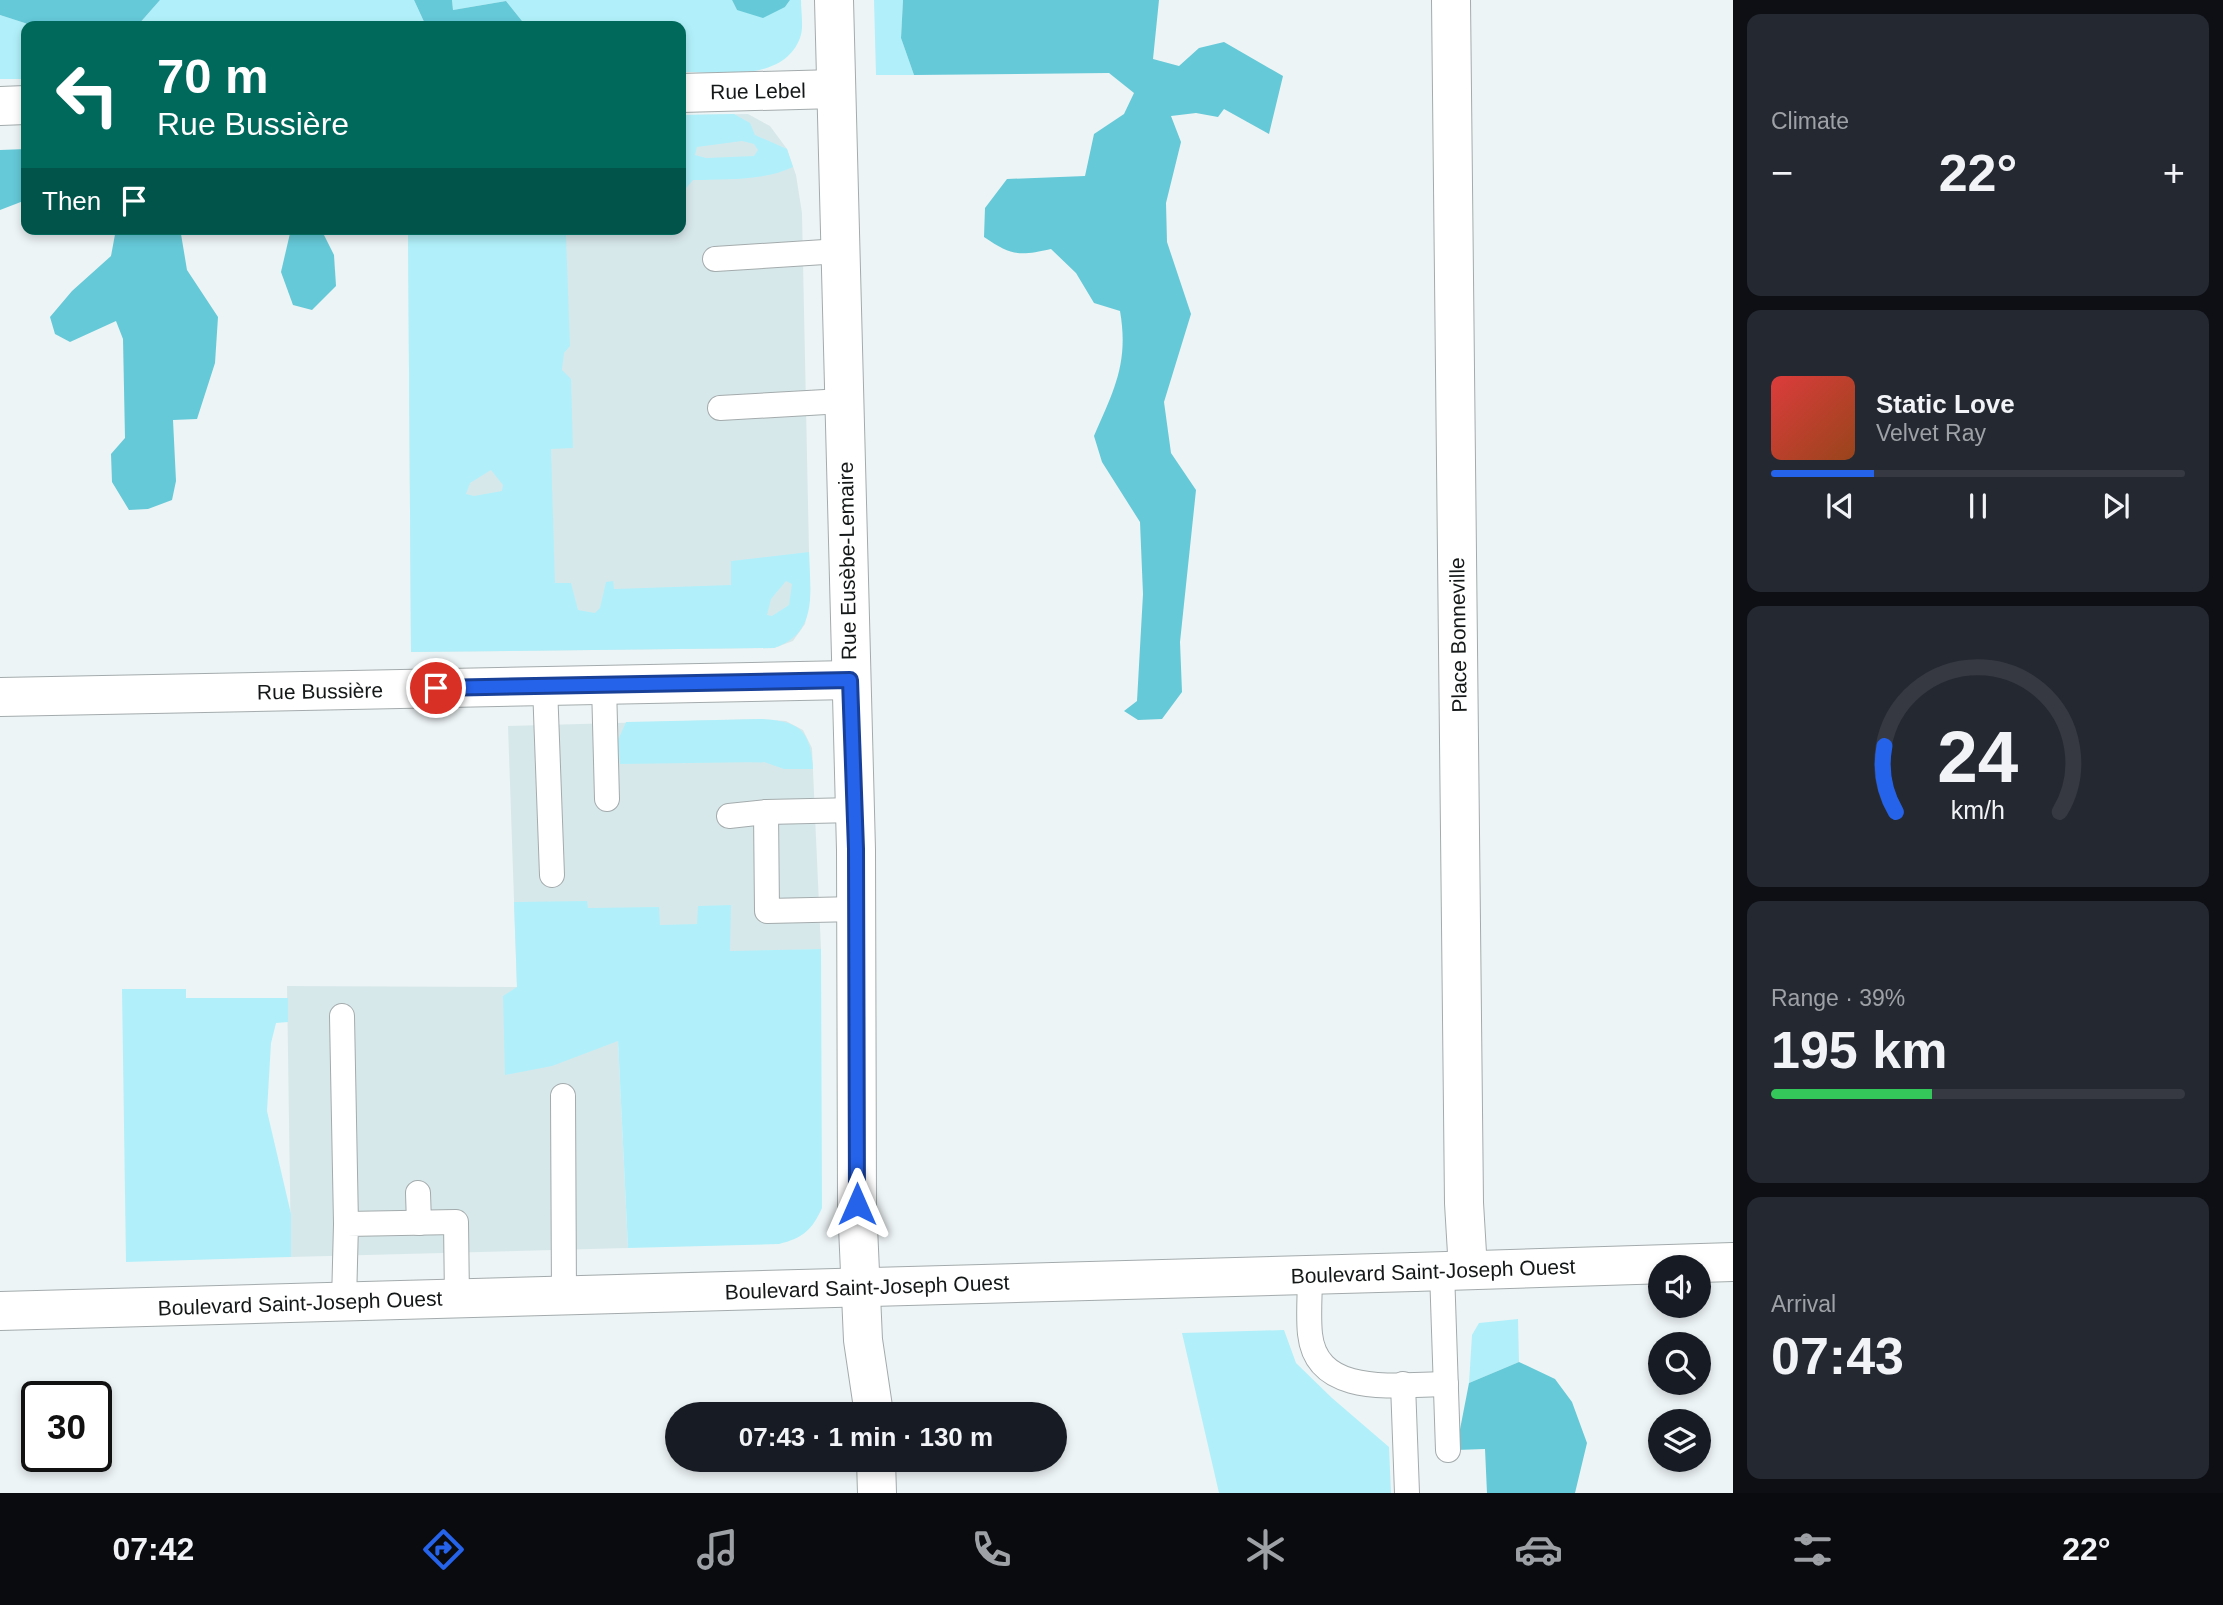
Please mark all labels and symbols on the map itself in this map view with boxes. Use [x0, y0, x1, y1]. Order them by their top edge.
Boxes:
street label: Rue Lebel [710, 79, 806, 103]
street label: Rue Eusèbe-Lemaire [834, 462, 860, 660]
street label: Place Bonneville [1445, 557, 1471, 713]
pin [406, 658, 466, 718]
street label: Rue Bussière [257, 678, 383, 704]
position arrow [820, 1167, 894, 1241]
street label: Boulevard Saint-Joseph Ouest [1290, 1255, 1576, 1287]
street label: Boulevard Saint-Joseph Ouest [724, 1271, 1010, 1303]
street label: Boulevard Saint-Joseph Ouest [157, 1287, 443, 1319]
speed limit sign: 30 [21, 1381, 112, 1472]

